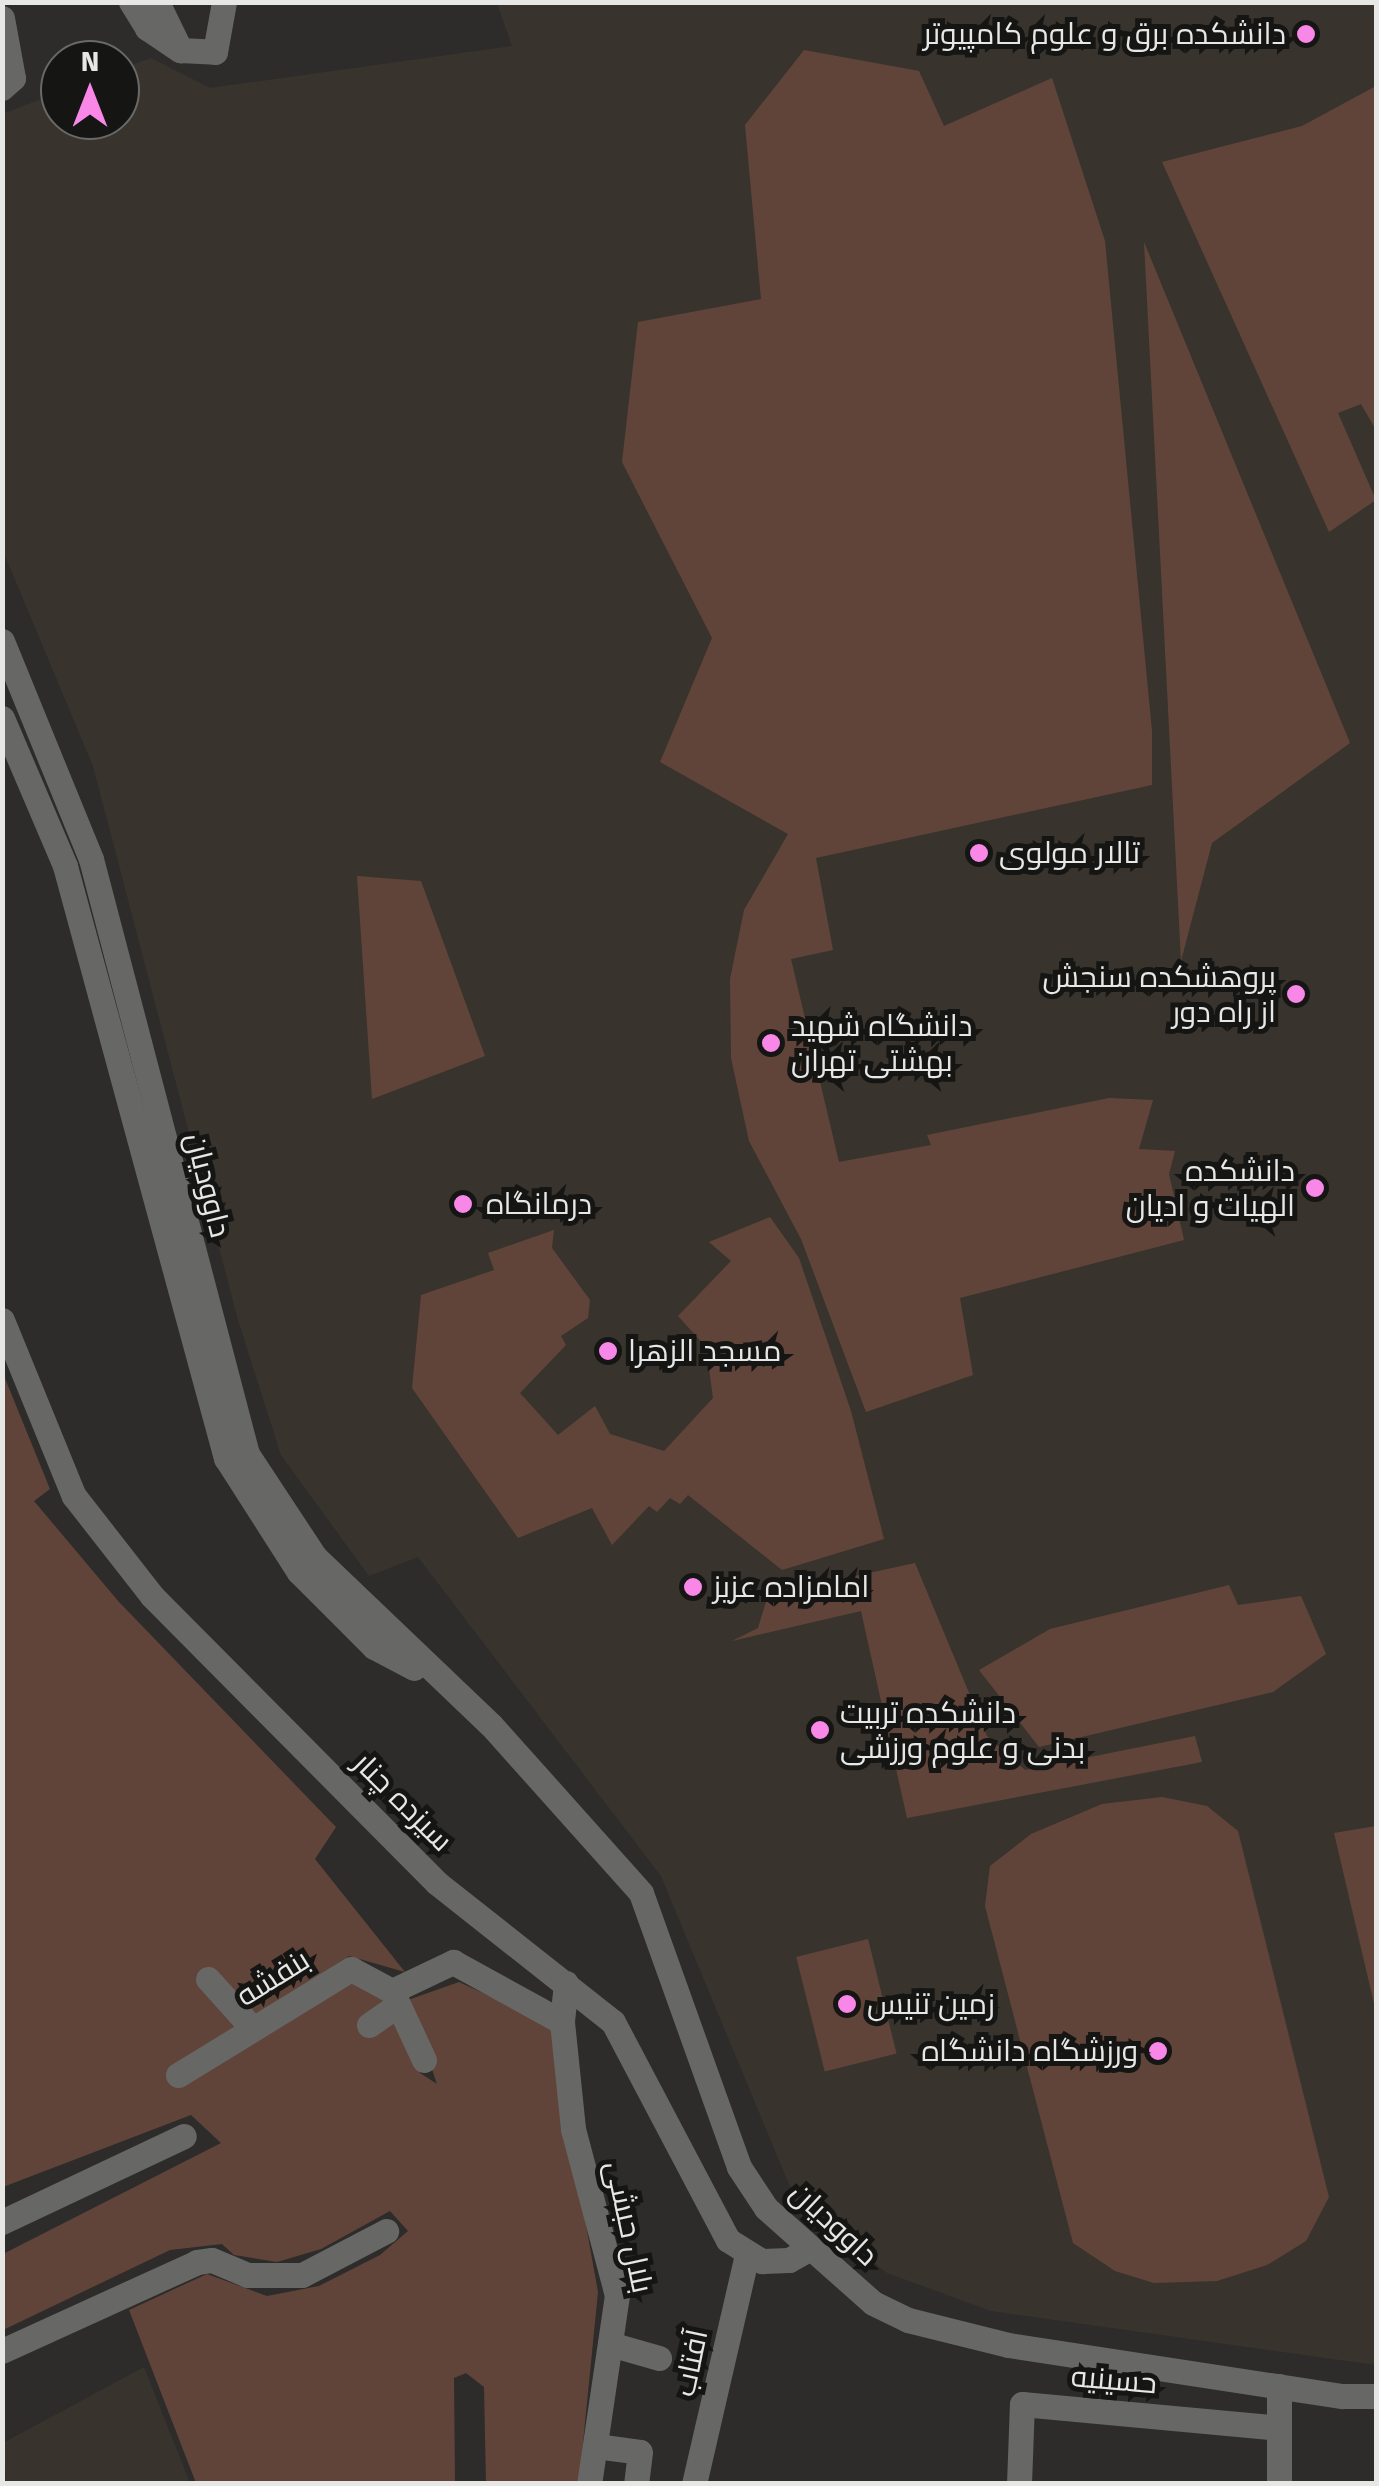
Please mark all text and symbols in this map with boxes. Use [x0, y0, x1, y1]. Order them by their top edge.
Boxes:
place label: دانشکده برق و علوم کامپیوتر [923, 16, 1286, 52]
marker: دانشکده برق و علوم کامپیوتر [1295, 23, 1317, 45]
north arrow [40, 40, 140, 140]
text: N [81, 45, 99, 78]
place label: تالار مولوی [999, 835, 1140, 871]
marker: تالار مولوی [968, 842, 990, 864]
place label: پروهشکده سنجش از راه دور [1043, 959, 1276, 1030]
marker: پروهشکده سنجش از راه دور [1285, 983, 1307, 1005]
place label: دانشگاه شهید بهشتی تهران [791, 1008, 972, 1078]
marker: دانشگاه شهید بهشتی تهران [760, 1032, 782, 1054]
street label: داوودیان [178, 1129, 238, 1241]
place label: دانشکده الهیات و ادیان [1126, 1153, 1295, 1224]
marker: دانشکده الهیات و ادیان [1304, 1177, 1326, 1199]
place label: درمانگاه [486, 1186, 592, 1222]
marker: درمانگاه [450, 1191, 476, 1217]
place label: مسجد الزهرا [628, 1333, 781, 1369]
marker: مسجد الزهرا [597, 1340, 619, 1362]
place label: امامزاده عزیز [713, 1569, 869, 1605]
marker: امامزاده عزیز [682, 1576, 704, 1598]
place label: دانشکده تربیت بدنی و علوم ورزشی [840, 1695, 1085, 1766]
marker: دانشکده تربیت بدنی و علوم ورزشی [809, 1719, 831, 1741]
street label: سیزده چنار [346, 1745, 460, 1859]
street label: بنفشه [230, 1942, 316, 2014]
place label: زمین تنیس [867, 1986, 995, 2022]
marker: زمین تنیس [836, 1993, 858, 2015]
place label: ورزشگاه دانشگاه [922, 2033, 1138, 2069]
marker: ورزشگاه دانشگاه [1147, 2040, 1169, 2062]
street label: بلال حبشی [597, 2158, 661, 2296]
street label: داوودیان [783, 2174, 885, 2274]
street label: آفتاب [666, 2326, 716, 2400]
street label: حسینیه [1069, 2358, 1159, 2402]

